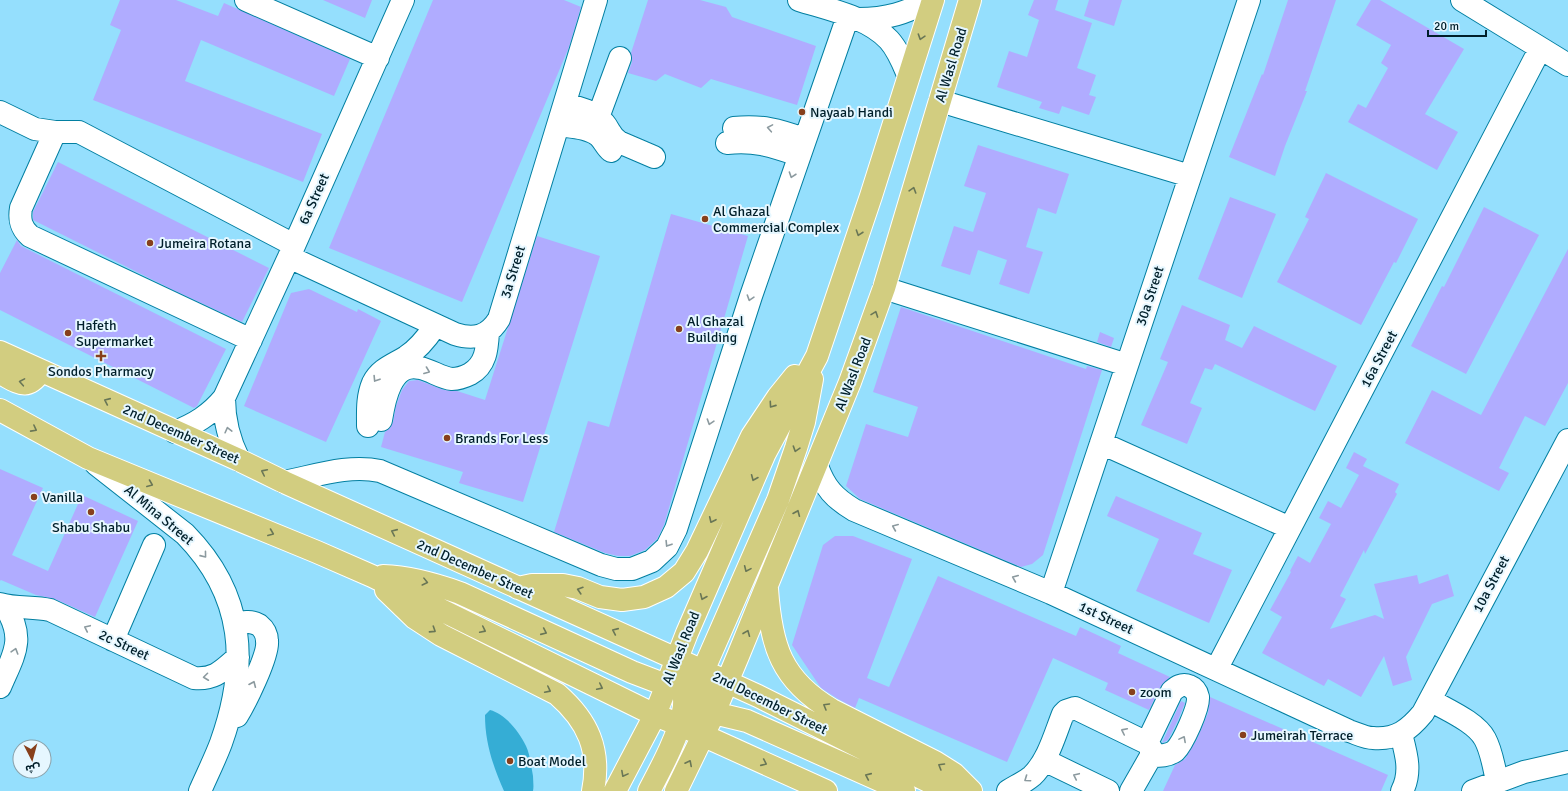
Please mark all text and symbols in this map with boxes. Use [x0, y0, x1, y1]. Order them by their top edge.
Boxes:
scale bar [1428, 12, 1486, 38]
text: 20 m [1434, 19, 1459, 34]
street label: Al Wasl Road [932, 26, 970, 104]
one-way arrow [917, 33, 926, 40]
place label: Nayaab Handi [810, 104, 893, 121]
marker: Nayaab Handi [797, 107, 807, 117]
one-way arrow [767, 124, 773, 133]
street label: 6a Street [295, 171, 333, 227]
one-way arrow [788, 171, 797, 178]
one-way arrow [908, 186, 917, 193]
place label: Al Ghazal Commercial Complex [713, 203, 840, 236]
marker: Al Ghazal Commercial Complex [700, 214, 710, 224]
one-way arrow [855, 229, 863, 236]
place label: Jumeira Rotana [158, 235, 251, 252]
marker: Jumeira Rotana [145, 238, 155, 248]
street label: 3a Street [497, 243, 529, 300]
street label: 30a Street [1132, 264, 1168, 328]
one-way arrow [746, 294, 755, 301]
one-way arrow [870, 310, 878, 317]
place label: Al Ghazal Building [687, 313, 744, 346]
place label: Hafeth Supermarket [76, 317, 153, 350]
marker: Al Ghazal Building [674, 324, 684, 334]
marker: Hafeth Supermarket [63, 328, 73, 338]
street label: 16a Street [1357, 328, 1401, 390]
street label: Al Wasl Road [831, 335, 875, 413]
marker: Sondos Pharmacy [96, 351, 106, 361]
place label: Sondos Pharmacy [48, 363, 154, 380]
one-way arrow [423, 366, 430, 374]
one-way arrow [373, 375, 381, 382]
one-way arrow [19, 378, 26, 387]
one-way arrow [104, 398, 111, 406]
street label: 2nd December Street [120, 401, 242, 467]
one-way arrow [770, 401, 777, 408]
one-way arrow [706, 418, 715, 425]
one-way arrow [30, 424, 37, 431]
one-way arrow [224, 427, 232, 433]
place label: Brands For Less [455, 430, 548, 447]
marker: Brands For Less [442, 433, 452, 443]
one-way arrow [792, 445, 801, 452]
one-way arrow [260, 469, 268, 477]
one-way arrow [751, 473, 759, 481]
one-way arrow [147, 479, 154, 487]
street label: Al Mina Street [121, 481, 197, 549]
place label: Vanilla [42, 489, 83, 506]
marker: Vanilla [29, 492, 39, 502]
marker: Shabu Shabu [86, 507, 96, 517]
one-way arrow [792, 510, 800, 518]
one-way arrow [709, 516, 717, 524]
place label: Shabu Shabu [52, 519, 130, 536]
one-way arrow [892, 524, 899, 532]
one-way arrow [266, 528, 274, 536]
one-way arrow [391, 529, 399, 537]
street label: 2nd December Street [414, 536, 536, 602]
one-way arrow [665, 540, 672, 547]
one-way arrow [199, 550, 206, 557]
street label: 10a Street [1469, 553, 1513, 615]
one-way arrow [744, 565, 752, 572]
one-way arrow [1011, 574, 1018, 582]
one-way arrow [422, 577, 428, 585]
one-way arrow [577, 586, 584, 594]
one-way arrow [699, 594, 707, 601]
street label: 1st Street [1076, 598, 1136, 638]
street label: Al Wasl Road [659, 609, 703, 687]
one-way arrow [84, 625, 92, 633]
one-way arrow [428, 625, 435, 632]
one-way arrow [478, 625, 486, 633]
street label: 2c Street [96, 626, 152, 664]
one-way arrow [540, 627, 548, 635]
one-way arrow [612, 628, 620, 636]
one-way arrow [743, 630, 751, 637]
one-way arrow [10, 648, 19, 655]
street label: 2nd December Street [710, 668, 830, 738]
one-way arrow [203, 672, 209, 681]
one-way arrow [248, 681, 256, 688]
one-way arrow [595, 682, 603, 690]
place label: zoom [1140, 684, 1172, 701]
one-way arrow [544, 685, 551, 693]
marker: zoom [1127, 687, 1137, 697]
one-way arrow [823, 703, 830, 710]
place label: Jumeirah Terrace [1251, 727, 1353, 744]
one-way arrow [1120, 728, 1128, 736]
marker: Jumeirah Terrace [1238, 730, 1248, 740]
one-way arrow [1178, 736, 1185, 743]
north arrow [12, 739, 52, 779]
place label: Boat Model [518, 753, 586, 770]
marker: Boat Model [505, 756, 515, 766]
one-way arrow [760, 759, 767, 767]
one-way arrow [684, 760, 692, 768]
text: ش [25, 761, 41, 776]
one-way arrow [938, 763, 945, 771]
one-way arrow [621, 770, 628, 777]
one-way arrow [864, 773, 872, 781]
one-way arrow [1073, 773, 1080, 781]
one-way arrow [1024, 775, 1031, 782]

